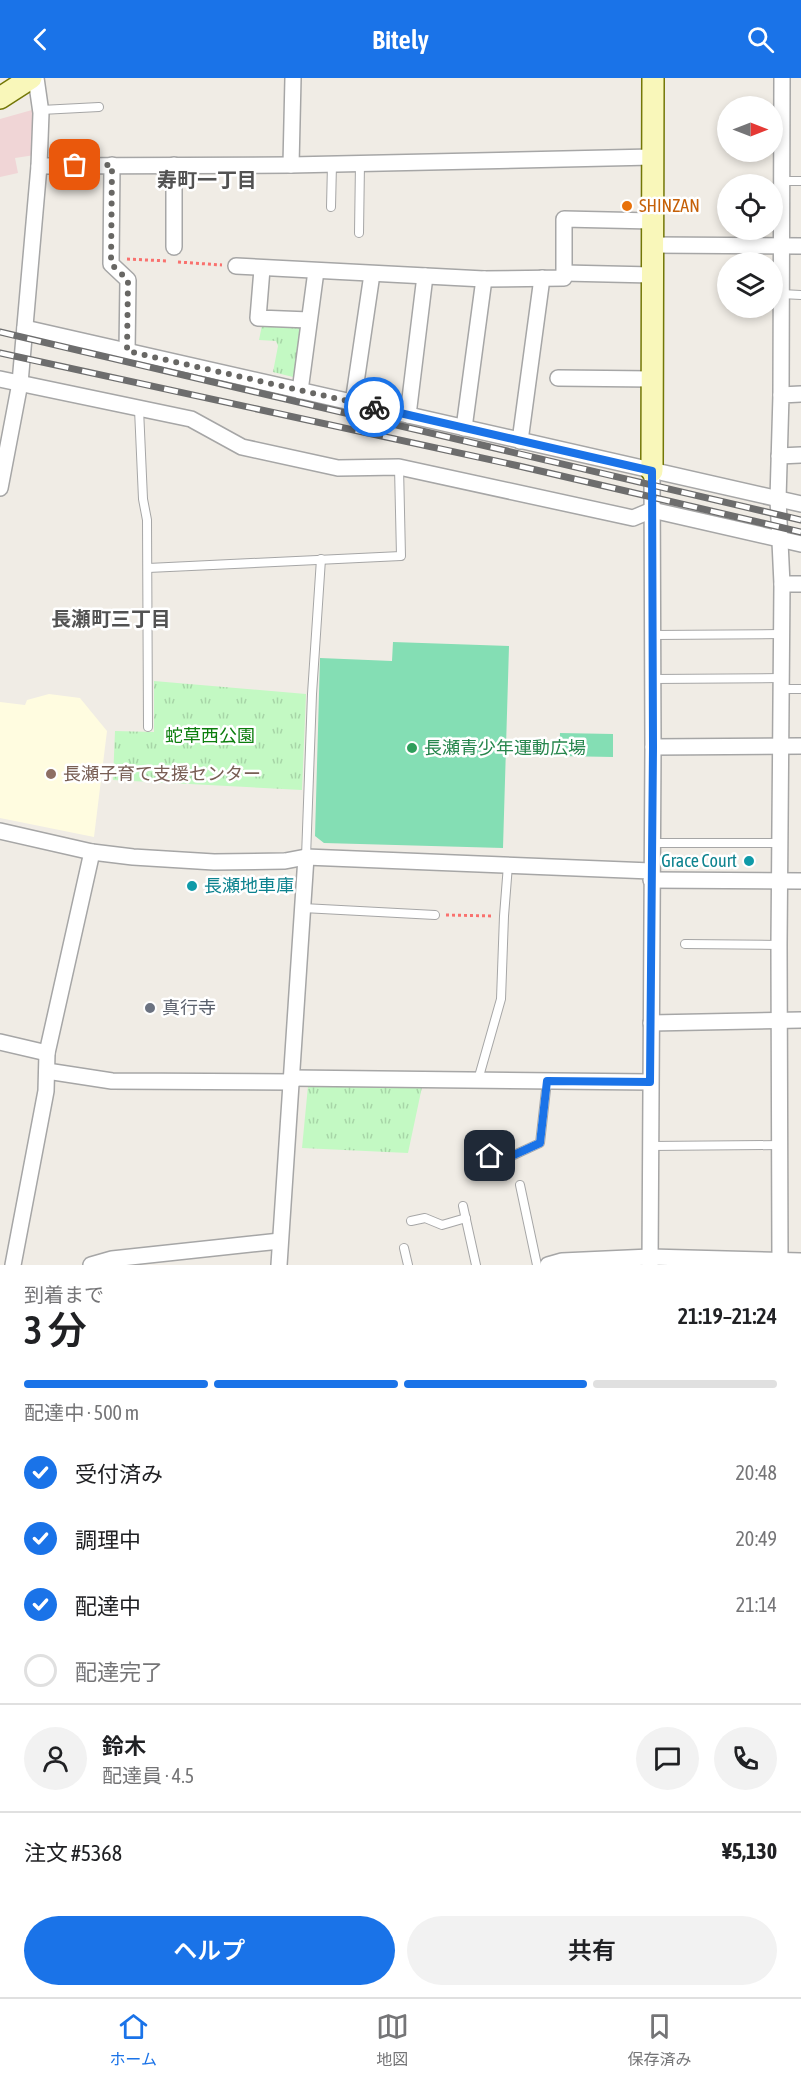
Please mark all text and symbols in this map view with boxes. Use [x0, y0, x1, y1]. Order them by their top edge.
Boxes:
icon: back [24, 23, 57, 56]
icon: search [744, 23, 777, 56]
text: Bitely [372, 24, 429, 55]
north arrow [717, 96, 783, 162]
map controls [717, 96, 783, 318]
pin [49, 139, 100, 190]
icon: bag [58, 148, 91, 181]
district label: 寿町一丁目 [157, 168, 257, 191]
button: locate [717, 174, 783, 240]
place label: SHINZAN [639, 195, 700, 216]
marker: SHINZAN [620, 199, 634, 213]
button: layers [717, 252, 783, 318]
courier [344, 377, 404, 437]
icon: bike [358, 391, 391, 424]
district label: 長瀬町三丁目 [51, 607, 171, 630]
park label: 蛇草西公園 [165, 725, 255, 746]
place label: 長瀬青少年運動広場 [424, 737, 586, 758]
marker: 長瀬青少年運動広場 [405, 741, 419, 755]
place label: 長瀬子育て支援センター [63, 763, 261, 784]
marker: 長瀬子育て支援センター [44, 767, 58, 781]
place label: Grace Court [661, 850, 737, 871]
marker: Grace Court [742, 854, 756, 868]
place label: 長瀬地車庫 [204, 875, 294, 896]
marker: 長瀬地車庫 [185, 879, 199, 893]
place label: 真行寺 [162, 997, 216, 1018]
marker: 真行寺 [143, 1001, 157, 1015]
pin [464, 1130, 515, 1181]
icon: home [473, 1139, 506, 1172]
text: 到着まで [24, 1283, 104, 1306]
text: 21:19–21:24 [678, 1303, 777, 1329]
text: 3 分 [24, 1308, 87, 1352]
text: 配達中 · 500 m [24, 1401, 139, 1424]
icon: check [24, 1456, 57, 1489]
text: 受付済み [75, 1461, 163, 1487]
text: 20:48 [735, 1461, 777, 1484]
icon: check [24, 1522, 57, 1555]
text: 調理中 [75, 1527, 141, 1553]
text: 20:49 [735, 1527, 777, 1550]
icon: check [24, 1588, 57, 1621]
text: 配達中 [75, 1593, 141, 1619]
text: 21:14 [736, 1593, 777, 1616]
text: 配達完了 [75, 1659, 163, 1685]
button: person [24, 1727, 87, 1790]
button: chat [636, 1727, 699, 1790]
button: phone [714, 1727, 777, 1790]
text: 鈴木 [102, 1733, 146, 1759]
text: 配達員 · 4.5 [102, 1764, 194, 1787]
text: ¥5,130 [722, 1838, 777, 1864]
text: 注文 #5368 [24, 1840, 122, 1866]
button: ヘルプ [24, 1916, 395, 1985]
button: 共有 [407, 1916, 777, 1985]
tab: ホーム [109, 2010, 157, 2070]
tab: 地図 [376, 2010, 409, 2070]
tab: 保存済み [628, 2010, 692, 2070]

